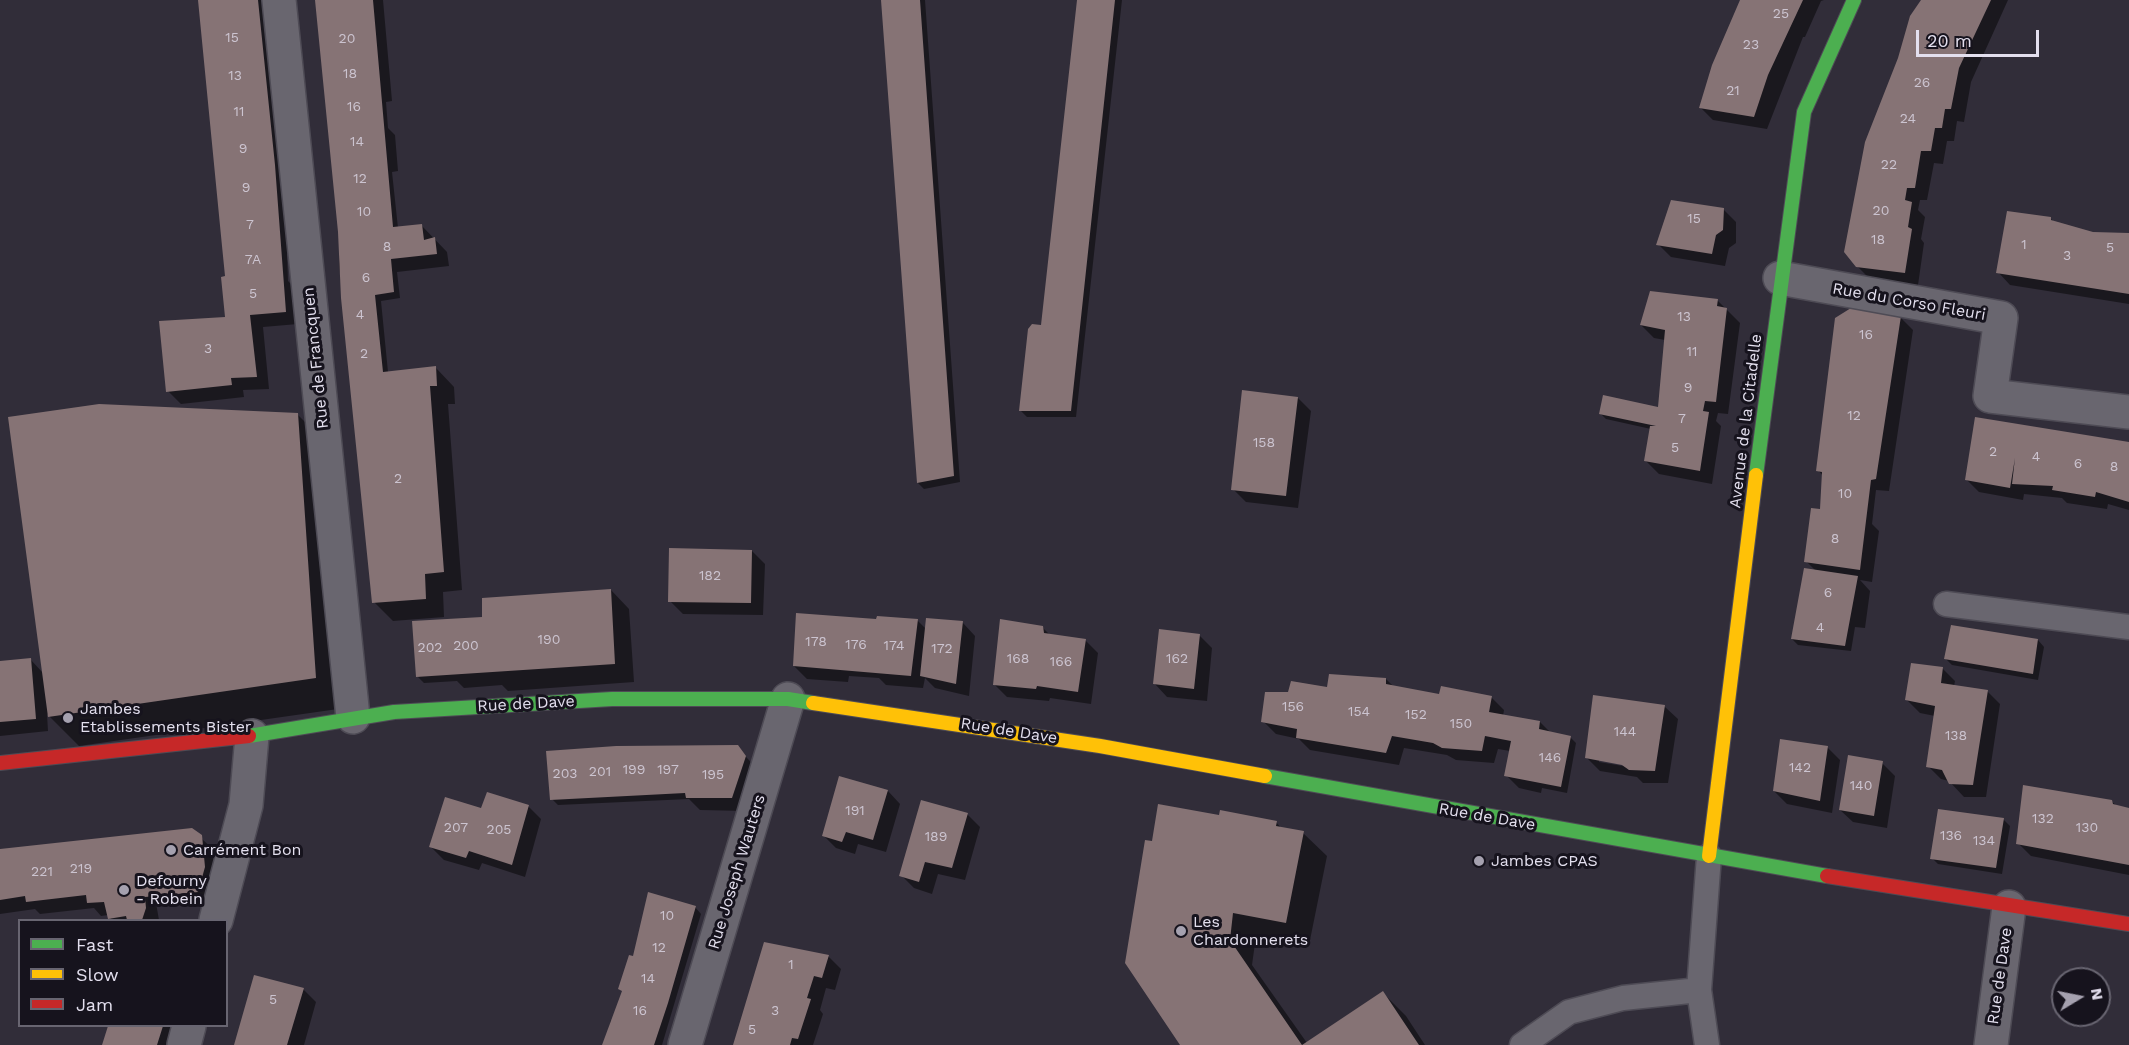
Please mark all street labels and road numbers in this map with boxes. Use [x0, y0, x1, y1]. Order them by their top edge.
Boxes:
street label: Rue du Corso Fleuri [1831, 279, 1987, 325]
street label: Rue de Francquen [299, 286, 333, 430]
street label: Avenue de la Citadelle [1726, 333, 1766, 509]
street label: Rue de Dave [477, 692, 575, 716]
street label: Rue de Dave [959, 714, 1059, 748]
street label: Rue Joseph Wauters [704, 792, 770, 952]
street label: Rue de Dave [1437, 799, 1537, 835]
street label: Rue de Dave [1984, 926, 2016, 1026]

